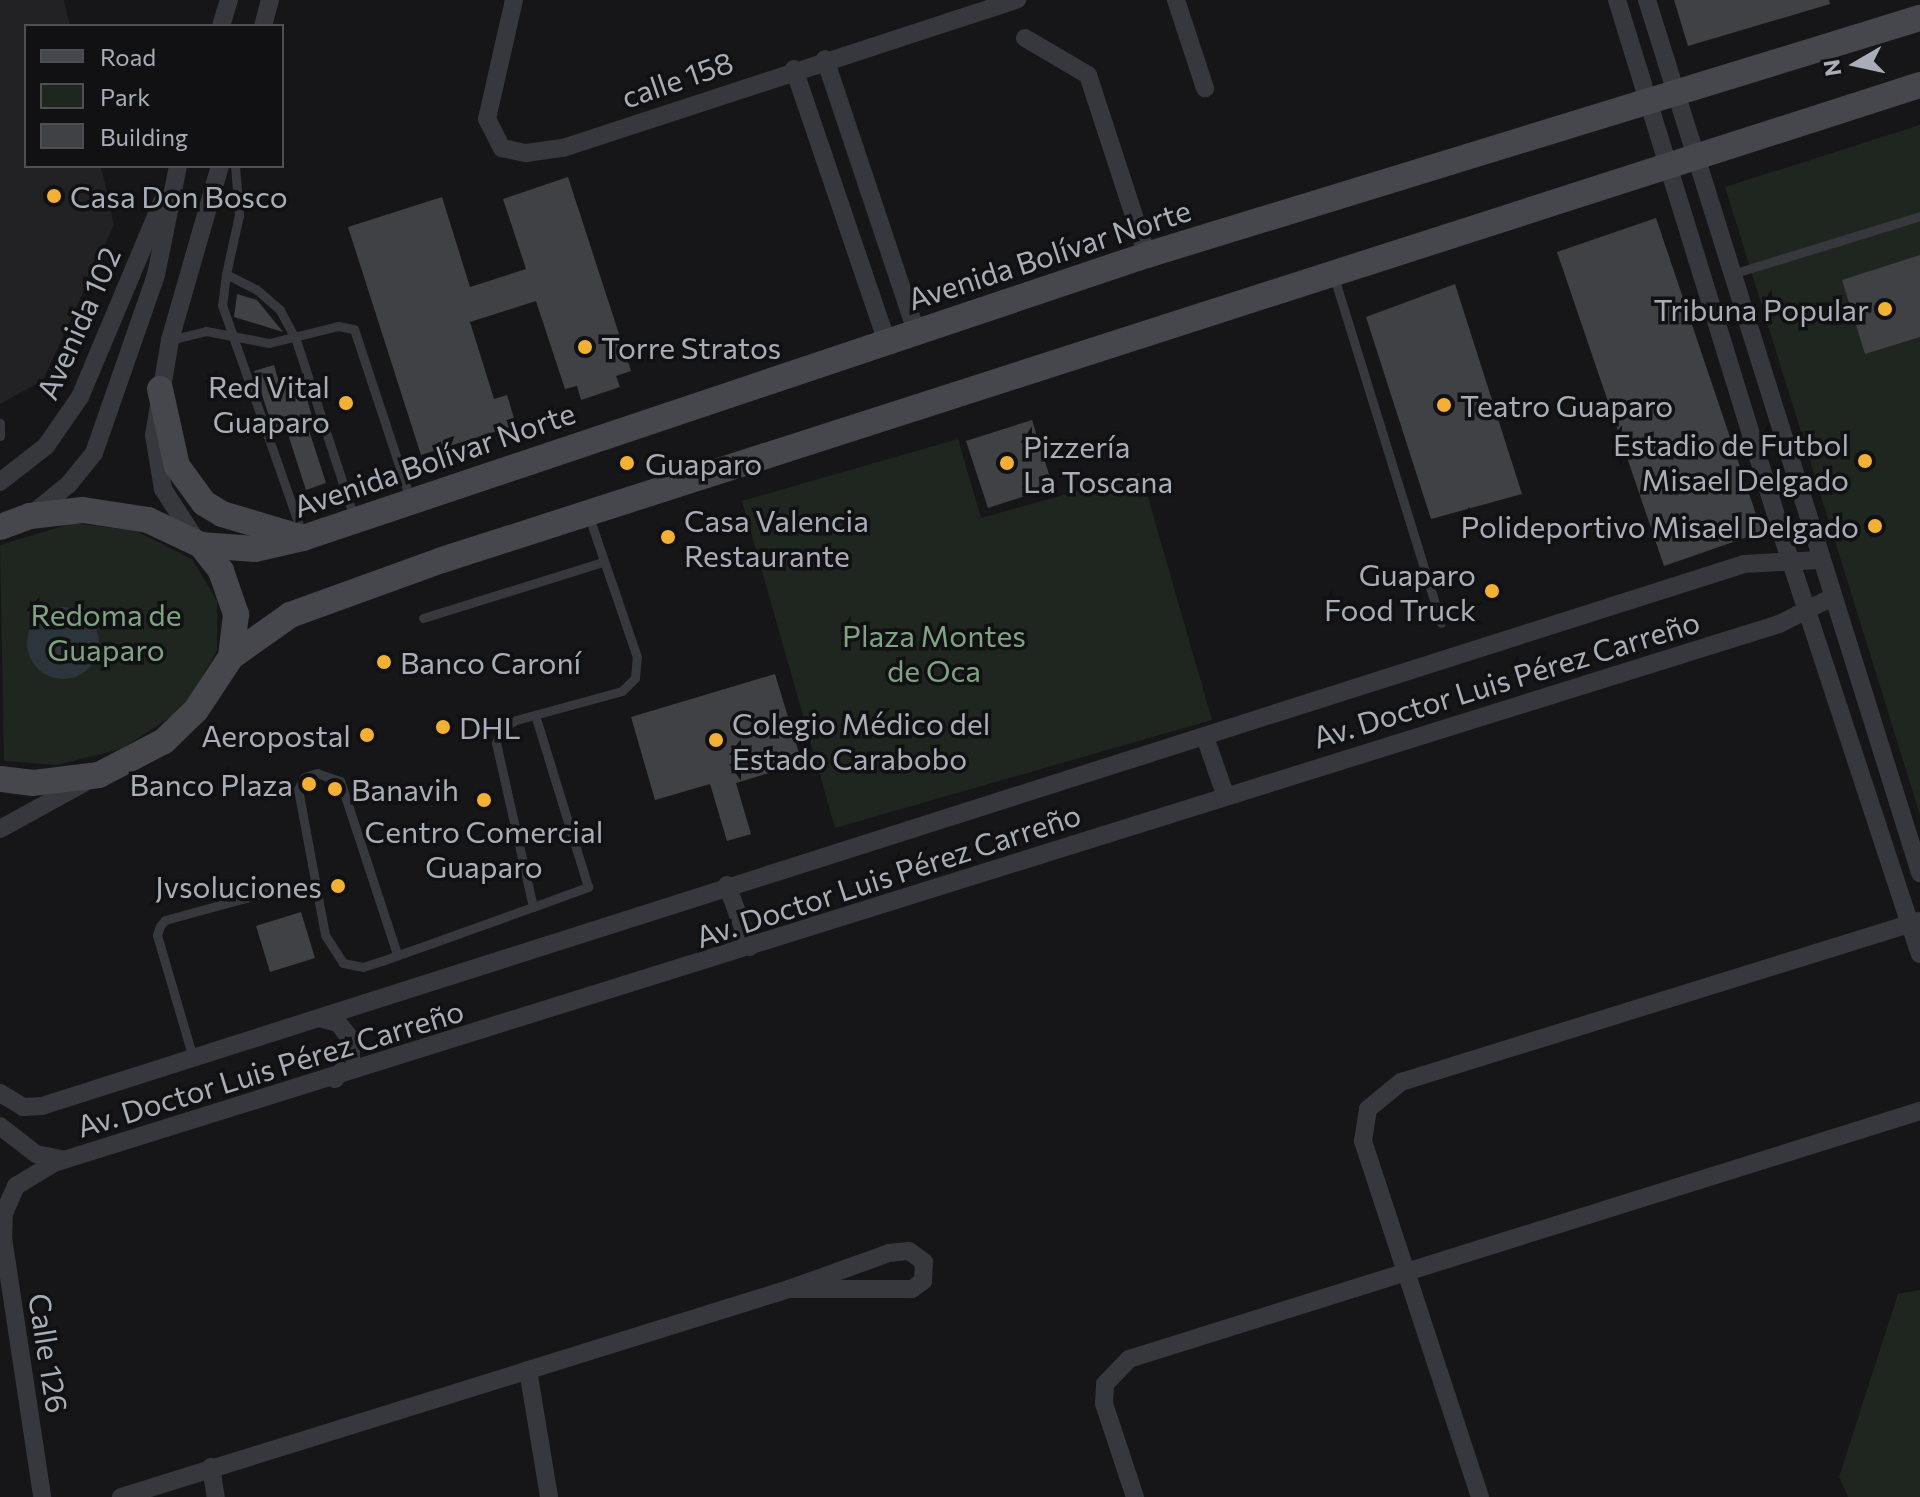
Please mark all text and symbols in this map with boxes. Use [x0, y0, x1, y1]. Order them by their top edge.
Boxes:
legend [24, 24, 284, 168]
north arrow [1816, 24, 1896, 104]
text: Road [100, 42, 156, 71]
street label: calle 158 [616, 43, 738, 115]
text: N [1817, 58, 1846, 78]
text: Park [100, 82, 150, 111]
text: Building [100, 122, 188, 151]
place label: Casa Don Bosco [70, 178, 288, 214]
marker: Casa Don Bosco [45, 187, 63, 205]
street label: Avenida Bolívar Norte [903, 191, 1195, 317]
street label: Avenida 102 [28, 241, 128, 405]
place label: Tribuna Popular [1653, 291, 1869, 327]
marker: Tribuna Popular [1876, 300, 1894, 318]
place label: Torre Stratos [601, 329, 781, 365]
marker: Torre Stratos [576, 338, 594, 356]
place label: Red Vital Guaparo [208, 368, 330, 438]
place label: Teatro Guaparo [1460, 387, 1673, 423]
street label: Avenida Bolívar Norte [288, 394, 580, 524]
marker: Red Vital Guaparo [337, 394, 355, 412]
marker: Teatro Guaparo [1435, 396, 1453, 414]
place label: Estadio de Futbol Misael Delgado [1613, 426, 1849, 496]
place label: Pizzería La Toscana [1023, 428, 1173, 498]
place label: Guaparo [645, 445, 762, 481]
marker: Guaparo [616, 452, 638, 474]
marker: Estadio de Futbol Misael Delgado [1856, 452, 1874, 470]
marker: Pizzería La Toscana [998, 454, 1016, 472]
place label: Casa Valencia Restaurante [684, 502, 869, 572]
place label: Polideportivo Misael Delgado [1461, 508, 1859, 544]
marker: Polideportivo Misael Delgado [1866, 517, 1884, 535]
marker: Casa Valencia Restaurante [659, 528, 677, 546]
place label: Guaparo Food Truck [1324, 556, 1476, 626]
marker: Guaparo Food Truck [1483, 582, 1501, 600]
park label: Redoma de Guaparo [31, 596, 181, 666]
street label: Av. Doctor Luis Pérez Carreño [1308, 603, 1704, 755]
park label: Plaza Montes de Oca [842, 617, 1026, 688]
place label: Banco Caroní [400, 644, 581, 680]
marker: Banco Caroní [375, 653, 393, 671]
place label: Colegio Médico del Estado Carabobo [732, 705, 990, 776]
place label: DHL [459, 709, 521, 745]
place label: Aeropostal [201, 717, 351, 753]
marker: DHL [434, 718, 452, 736]
marker: Aeropostal [358, 726, 376, 744]
marker: Colegio Médico del Estado Carabobo [707, 731, 725, 749]
place label: Banco Plaza [130, 766, 293, 802]
place label: Banavih [351, 771, 459, 807]
marker: Banco Plaza [300, 775, 318, 793]
marker: Banavih [326, 780, 344, 798]
marker: Centro Comercial Guaparo [475, 791, 493, 809]
street label: Av. Doctor Luis Pérez Carreño [691, 796, 1085, 954]
place label: Centro Comercial Guaparo [365, 813, 603, 884]
place label: Jvsoluciones [155, 868, 322, 904]
marker: Jvsoluciones [329, 877, 347, 895]
street label: Av. Doctor Luis Pérez Carreño [72, 992, 468, 1144]
street label: Calle 126 [22, 1291, 76, 1415]

